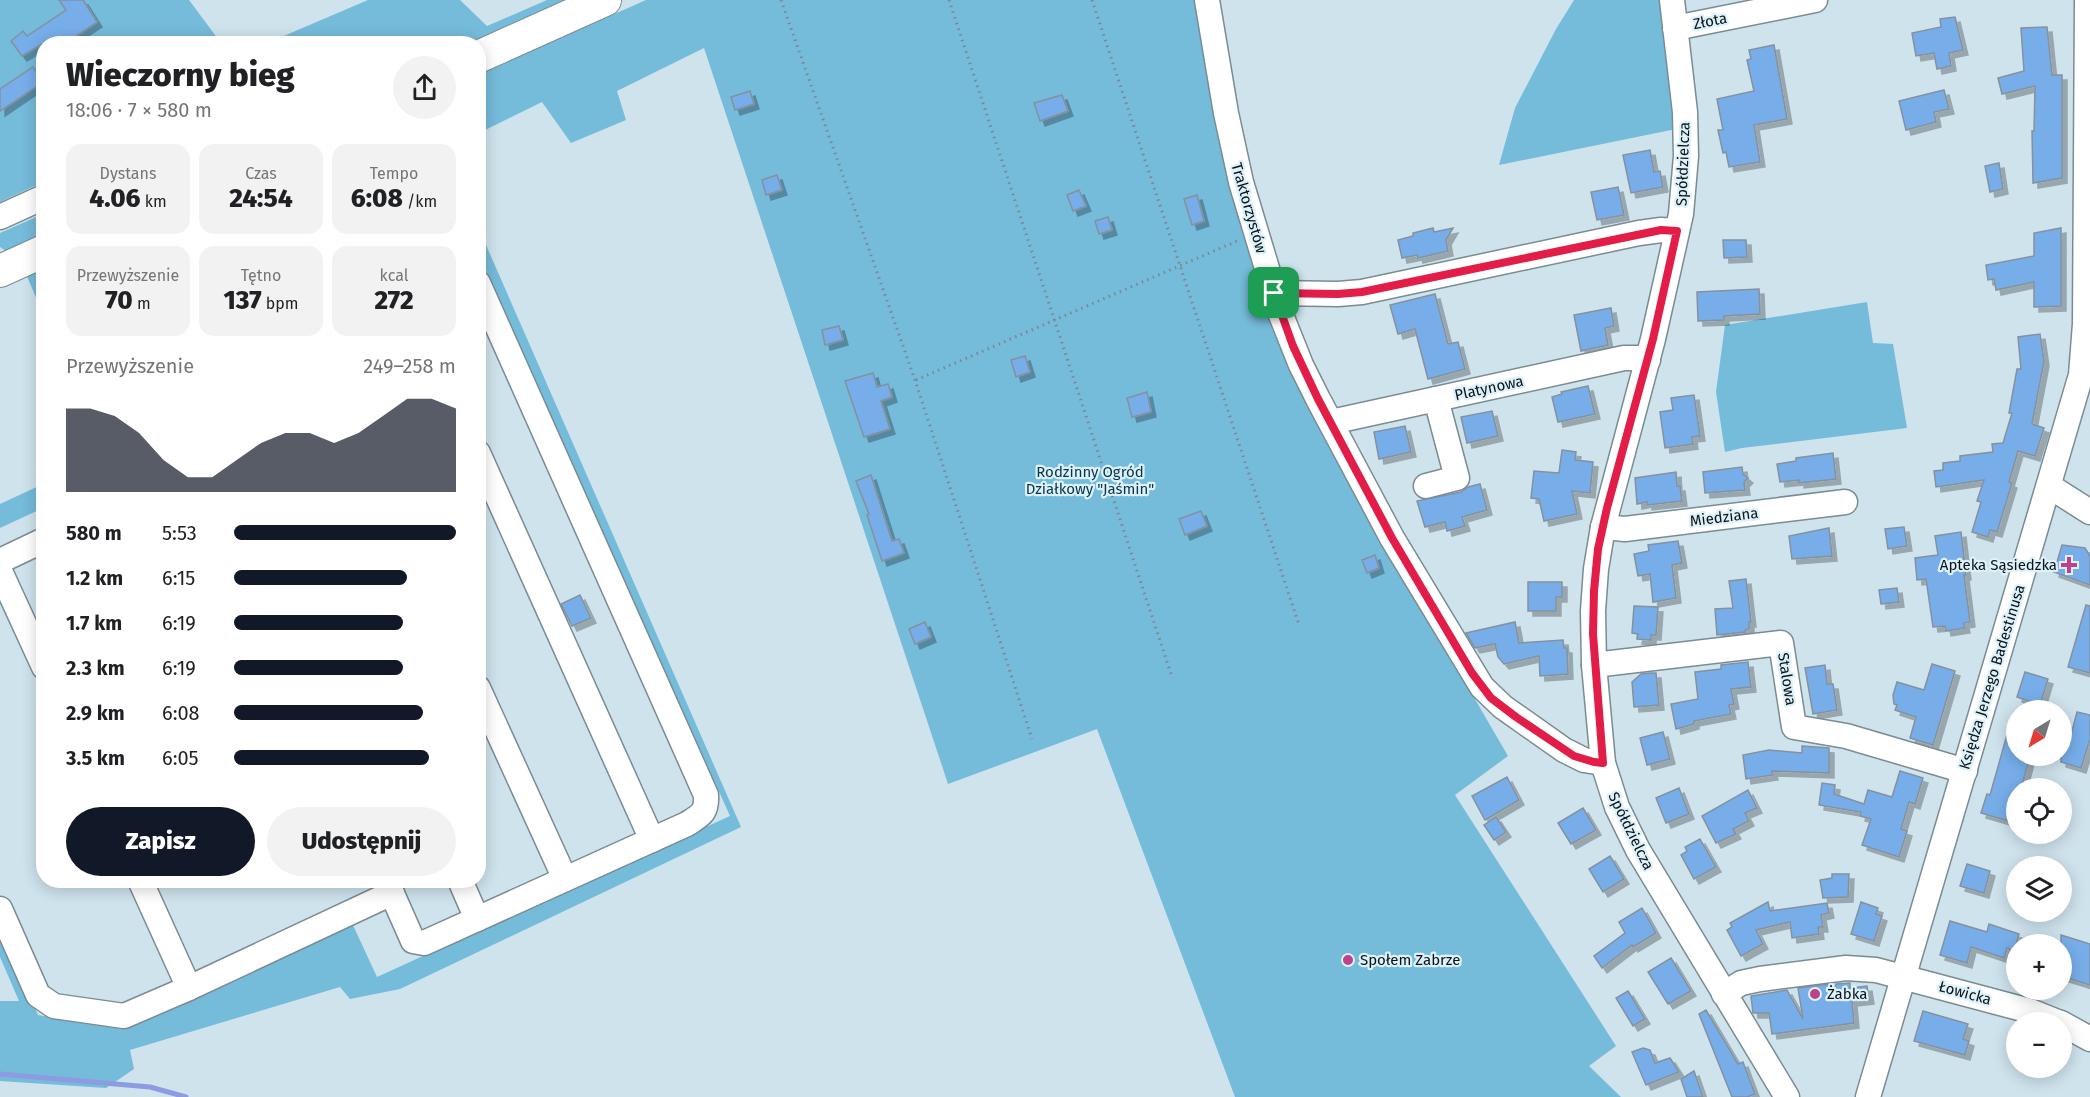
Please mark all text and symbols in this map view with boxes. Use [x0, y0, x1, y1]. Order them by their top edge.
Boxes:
street label: Złota [1691, 9, 1729, 33]
text: Wieczorny bieg [66, 55, 295, 95]
button: share [393, 56, 456, 119]
text: 18:06 · 7 × 580 m [66, 98, 212, 122]
street label: Spółdzielcza [1673, 122, 1693, 206]
street label: Traktorzystów [1227, 161, 1271, 256]
text: Dystans [100, 164, 156, 183]
text: Czas [245, 164, 277, 183]
text: Tempo [370, 164, 418, 183]
text: 4.06 [89, 183, 141, 214]
text: 24:54 [229, 183, 293, 214]
text: 6:08 [351, 183, 403, 214]
text: km [141, 192, 167, 211]
text: /km [403, 192, 437, 211]
text: Przewyższenie [77, 266, 179, 285]
text: Tętno [241, 266, 281, 285]
text: kcal [380, 266, 408, 285]
pin [1248, 267, 1299, 318]
icon: arrive [1257, 276, 1290, 309]
text: 70 [105, 285, 133, 316]
text: 137 [223, 285, 262, 316]
text: 272 [374, 285, 414, 316]
text: m [133, 294, 151, 313]
text: bpm [262, 294, 299, 313]
text: Przewyższenie [66, 354, 194, 378]
text: 249–258 m [363, 354, 456, 378]
street label: Platynowa [1453, 372, 1525, 404]
park label: Rodzinny Ogród Działkowy "Jaśmin" [1026, 463, 1154, 498]
street label: Miedziana [1689, 504, 1759, 530]
text: 580 m [66, 521, 122, 545]
text: 5:53 [162, 521, 197, 545]
place label: Apteka Sąsiedzka [1940, 556, 2057, 574]
marker: Apteka Sąsiedzka [2062, 558, 2076, 572]
text: 1.2 km [66, 566, 123, 590]
text: 6:15 [162, 566, 195, 590]
street label: Księdza Jerzego Badestinusa [1955, 582, 2029, 772]
text: 1.7 km [66, 611, 122, 635]
text: 6:19 [162, 611, 196, 635]
street label: Stalowa [1774, 651, 1800, 707]
text: 2.3 km [66, 656, 125, 680]
text: 6:19 [162, 656, 196, 680]
north arrow [2006, 700, 2072, 766]
map controls [2006, 700, 2072, 1078]
text: 2.9 km [66, 701, 125, 725]
text: 6:08 [162, 701, 200, 725]
text: 3.5 km [66, 746, 125, 770]
text: 6:05 [162, 746, 199, 770]
button: locate [2006, 778, 2072, 844]
street label: Spółdzielcza [1604, 789, 1658, 873]
button: Zapisz [66, 807, 255, 876]
button: Udostępnij [267, 807, 456, 876]
button: layers [2006, 856, 2072, 922]
button: + [2006, 934, 2072, 1000]
place label: Społem Zabrze [1360, 951, 1460, 969]
marker: Społem Zabrze [1341, 953, 1355, 967]
street label: Łowicka [1937, 977, 1993, 1009]
place label: Żabka [1827, 985, 1867, 1003]
marker: Żabka [1808, 987, 1822, 1001]
button: − [2006, 1012, 2072, 1078]

